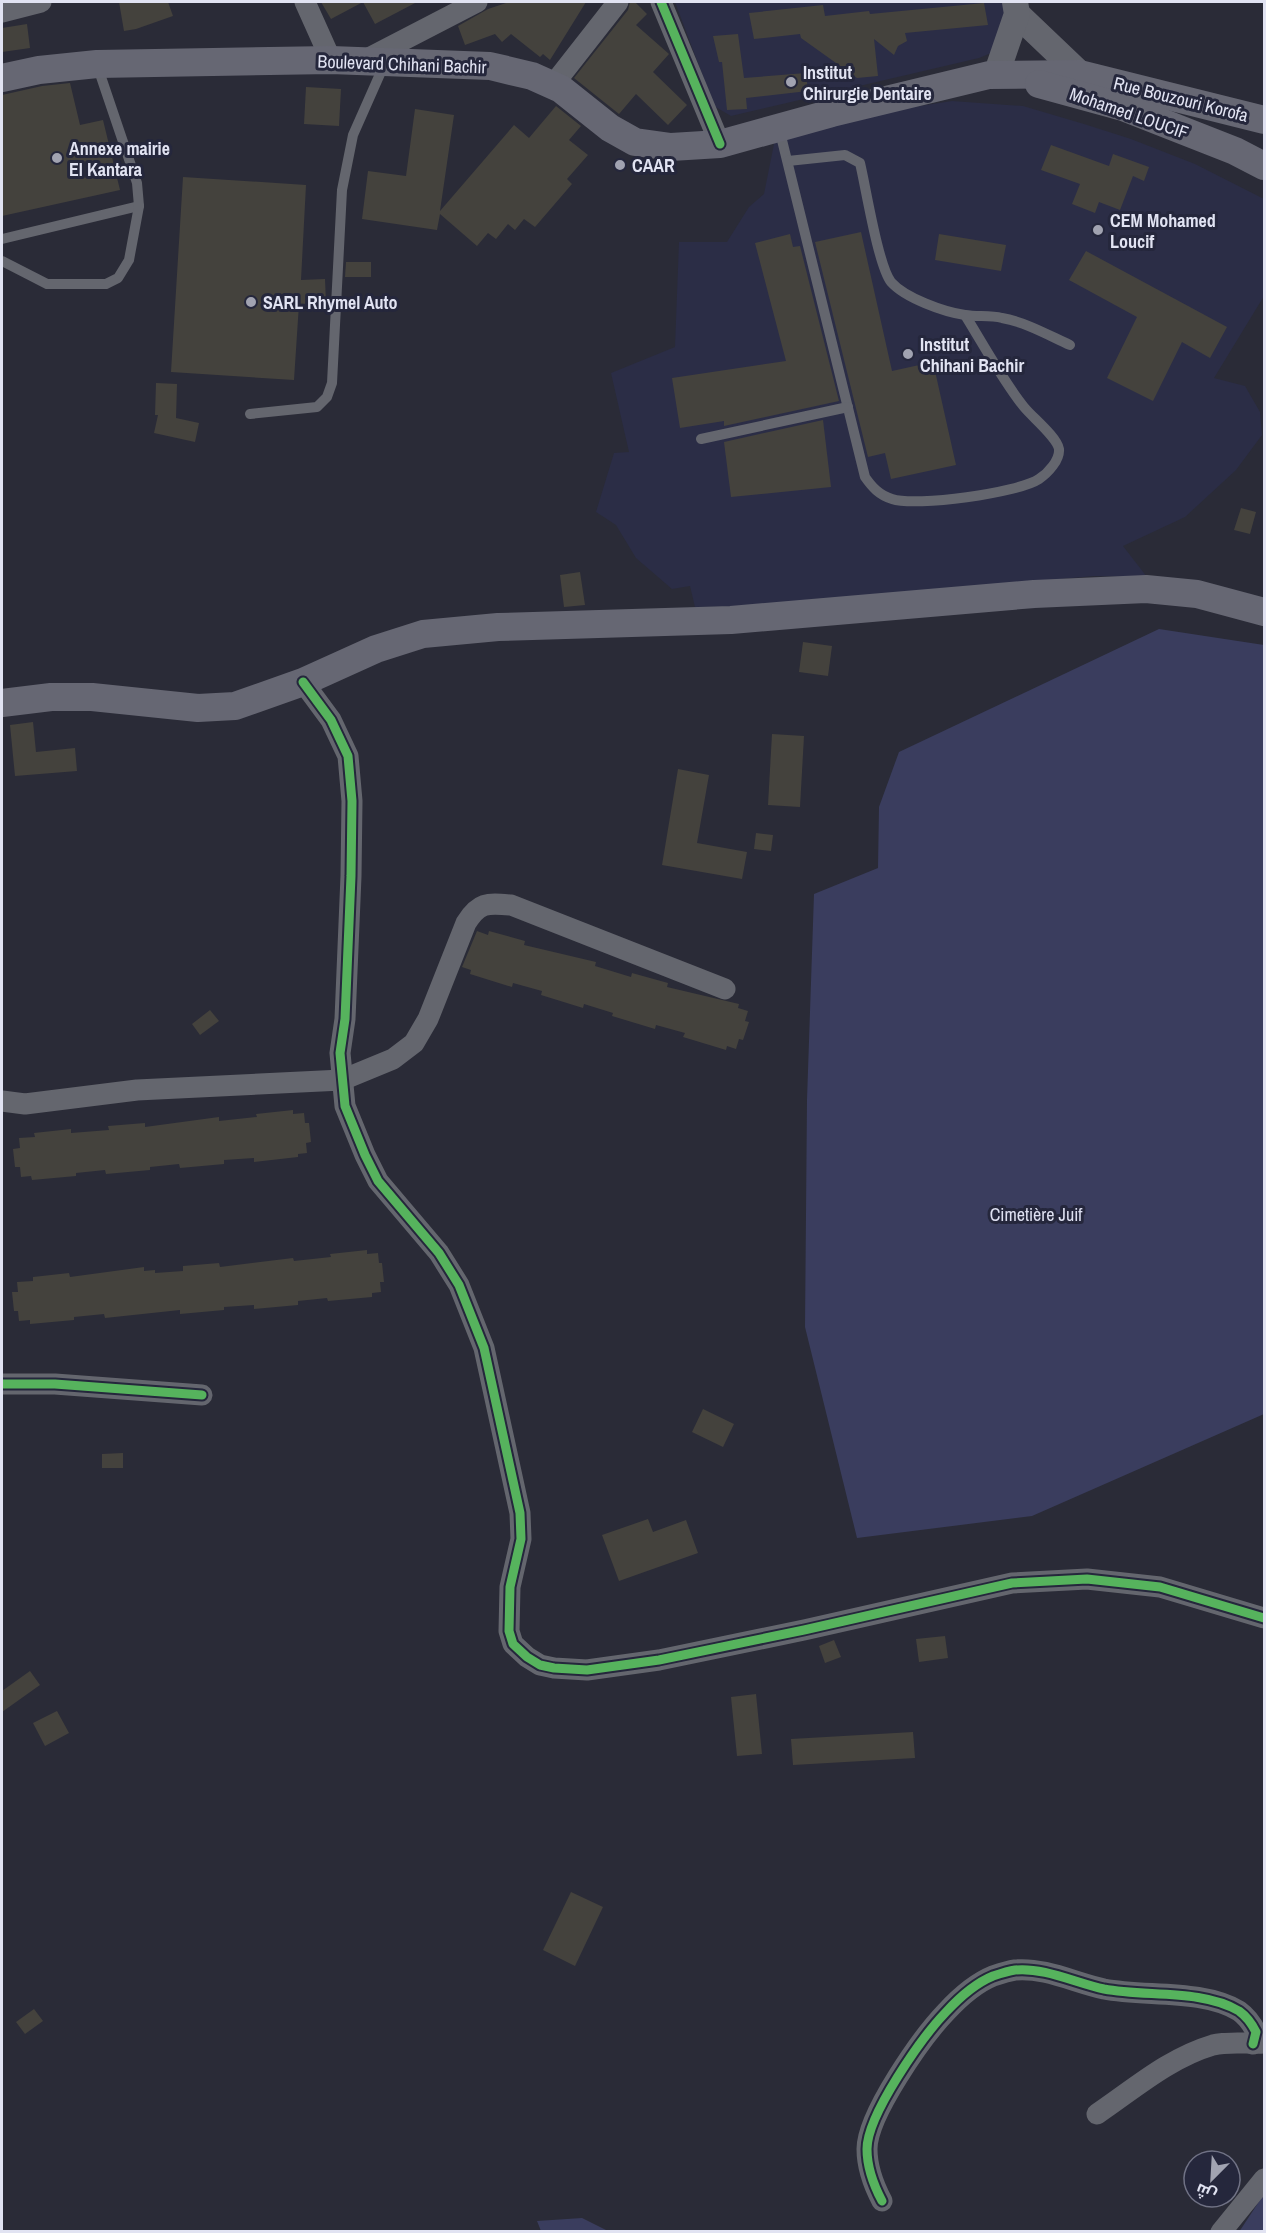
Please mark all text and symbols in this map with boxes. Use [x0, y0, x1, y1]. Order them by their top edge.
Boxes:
street label: Boulevard Chihani Bachir [317, 49, 487, 79]
place label: Institut Chirurgie Dentaire [803, 60, 932, 106]
street label: Rue Bouzouri Korofa [1111, 70, 1251, 128]
marker: Institut Chirurgie Dentaire [784, 75, 798, 89]
street label: Mohamed LOUCIF [1066, 81, 1192, 145]
place label: Annexe mairie El Kantara [69, 136, 170, 182]
marker: Annexe mairie El Kantara [50, 151, 64, 165]
place label: CAAR [632, 153, 675, 178]
marker: CAAR [613, 158, 627, 172]
place label: CEM Mohamed Loucif [1110, 208, 1216, 254]
marker: CEM Mohamed Loucif [1091, 223, 1105, 237]
place label: SARL Rhymel Auto [263, 290, 398, 315]
marker: SARL Rhymel Auto [244, 295, 258, 309]
place label: Institut Chihani Bachir [920, 332, 1024, 378]
marker: Institut Chihani Bachir [901, 347, 915, 361]
park label: Cimetière Juif [990, 1202, 1083, 1227]
north arrow [1182, 2149, 1242, 2209]
text: ش [1192, 2178, 1220, 2207]

